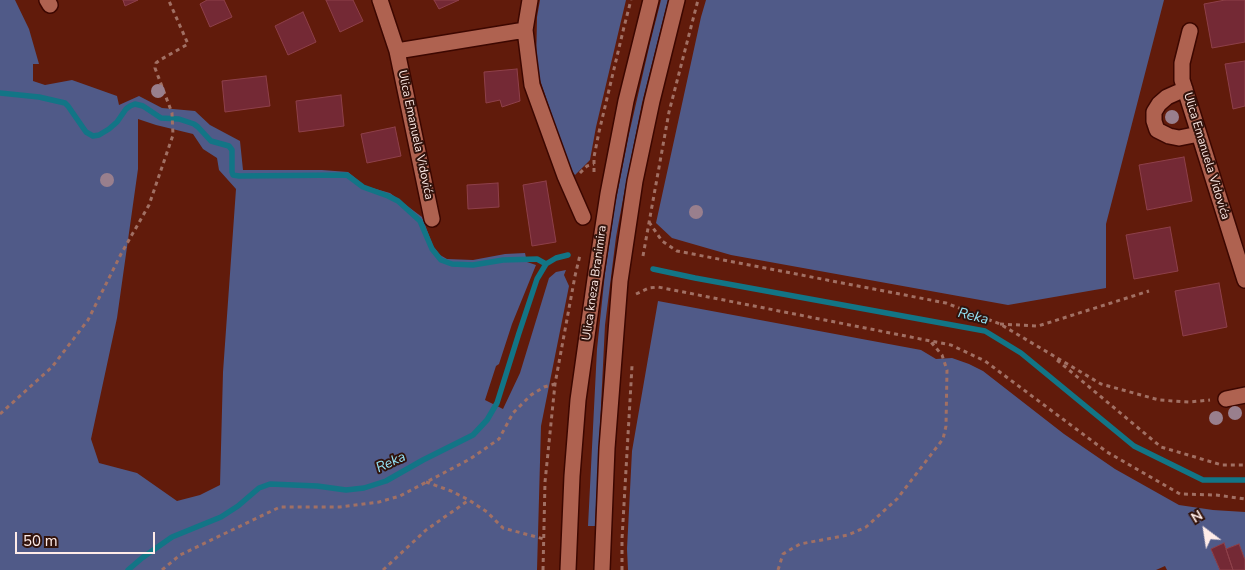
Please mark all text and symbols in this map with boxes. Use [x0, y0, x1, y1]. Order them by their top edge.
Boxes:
street label: Ulica Emanuela Vidovića [394, 69, 436, 201]
street label: Ulica Emanuela Vidovića [1180, 91, 1232, 221]
street label: Ulica kneza Branimira [580, 225, 610, 341]
water label: Reka [956, 305, 990, 329]
water label: Reka [373, 449, 409, 477]
north arrow [1180, 505, 1230, 555]
text: N [1188, 506, 1206, 528]
scale bar [18, 522, 158, 554]
text: 50 m [23, 531, 58, 551]

